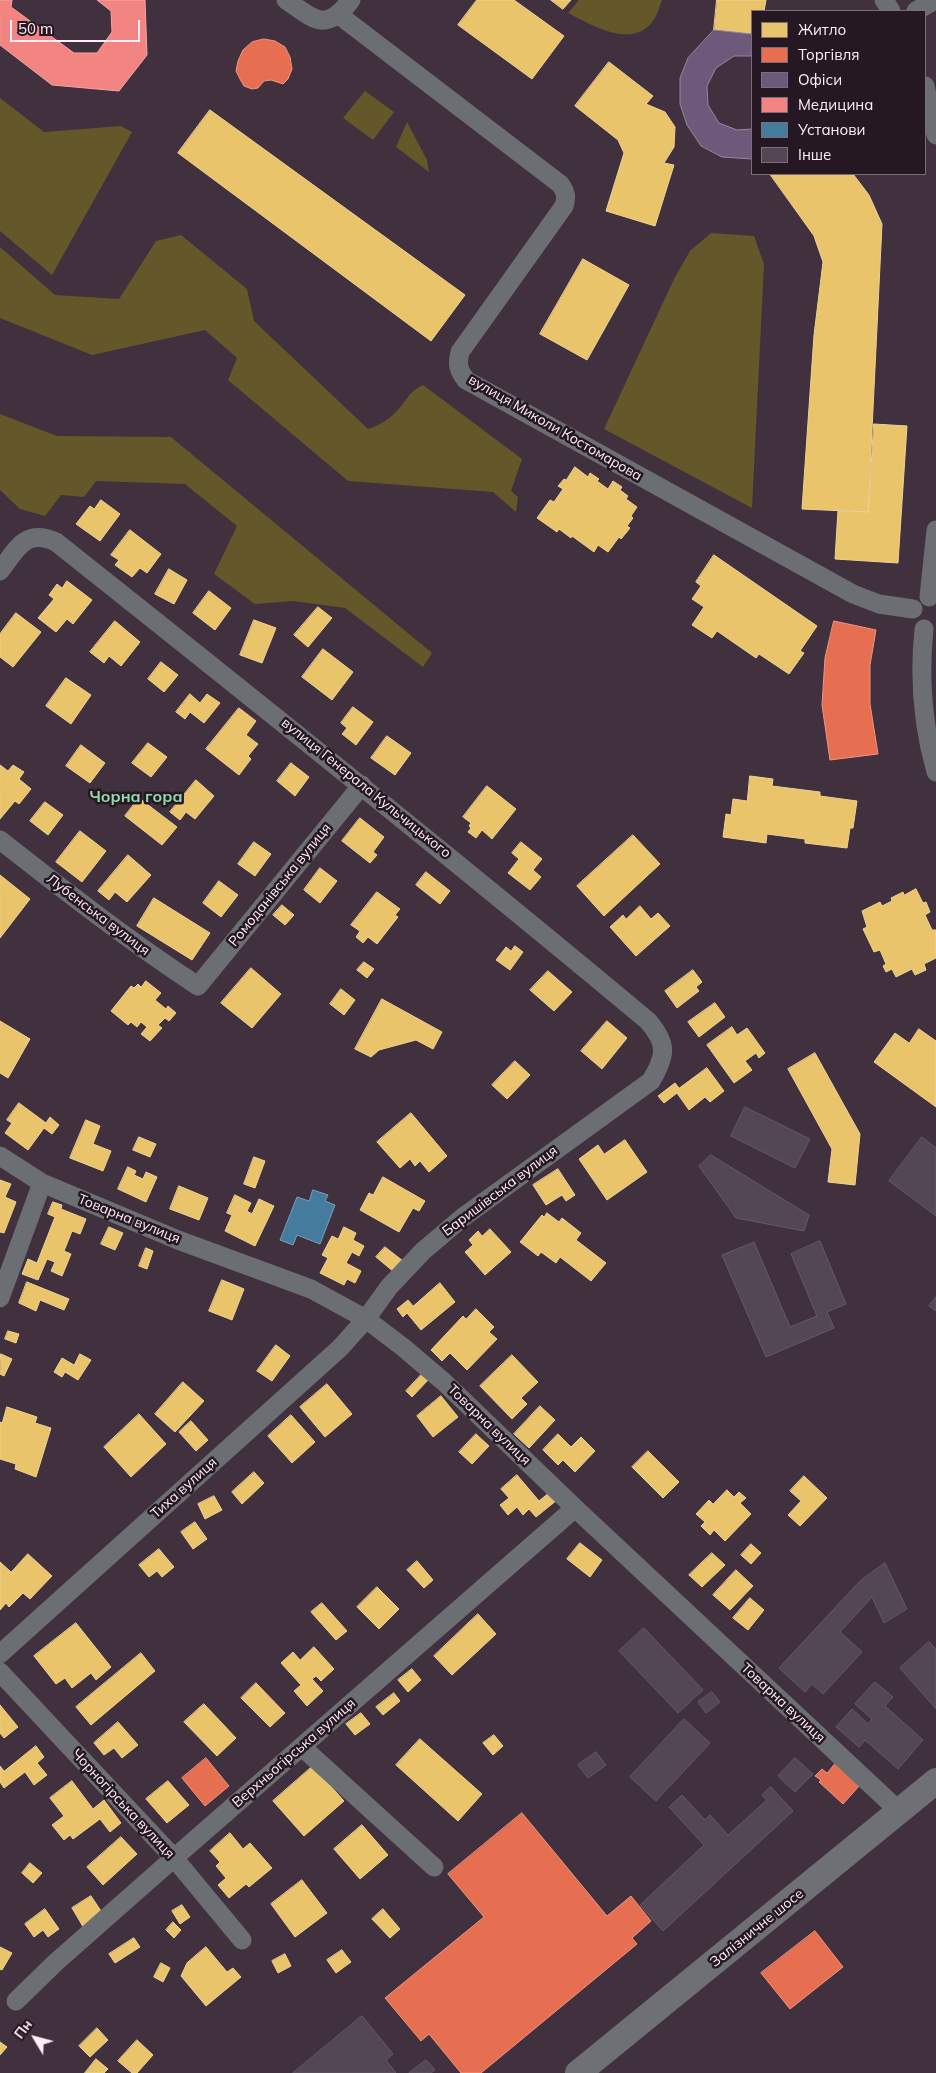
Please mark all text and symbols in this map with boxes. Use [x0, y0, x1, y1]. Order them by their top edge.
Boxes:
scale bar [12, 10, 142, 42]
legend [751, 10, 926, 175]
text: 50 m [18, 19, 53, 38]
text: Житло [798, 20, 846, 39]
text: Торгівля [798, 45, 860, 64]
text: Офіси [798, 70, 842, 89]
text: Медицина [798, 95, 873, 114]
text: Установи [798, 120, 866, 139]
text: Інше [798, 145, 831, 164]
street label: вулиця Миколи Костомарова [465, 371, 645, 485]
street label: вулиця Генерала Кульчицького [278, 714, 454, 862]
district label: Чорна гора [89, 787, 183, 807]
street label: Ромоданівська вулиця [225, 820, 335, 950]
street label: Лубенська вулиця [43, 871, 153, 959]
street label: Баришівська вулиця [439, 1142, 561, 1240]
street label: Товарна вулиця [75, 1191, 183, 1247]
street label: Товарна вулиця [444, 1381, 534, 1469]
street label: Тиха вулиця [147, 1454, 221, 1522]
street label: Товарна вулиця [738, 1660, 828, 1746]
street label: Верхньогірська вулиця [229, 1695, 359, 1811]
street label: Чорногірська вулиця [68, 1746, 178, 1862]
street label: Залізничне шосе [707, 1885, 807, 1971]
north arrow [10, 2013, 60, 2063]
text: Пн [10, 2016, 36, 2042]

